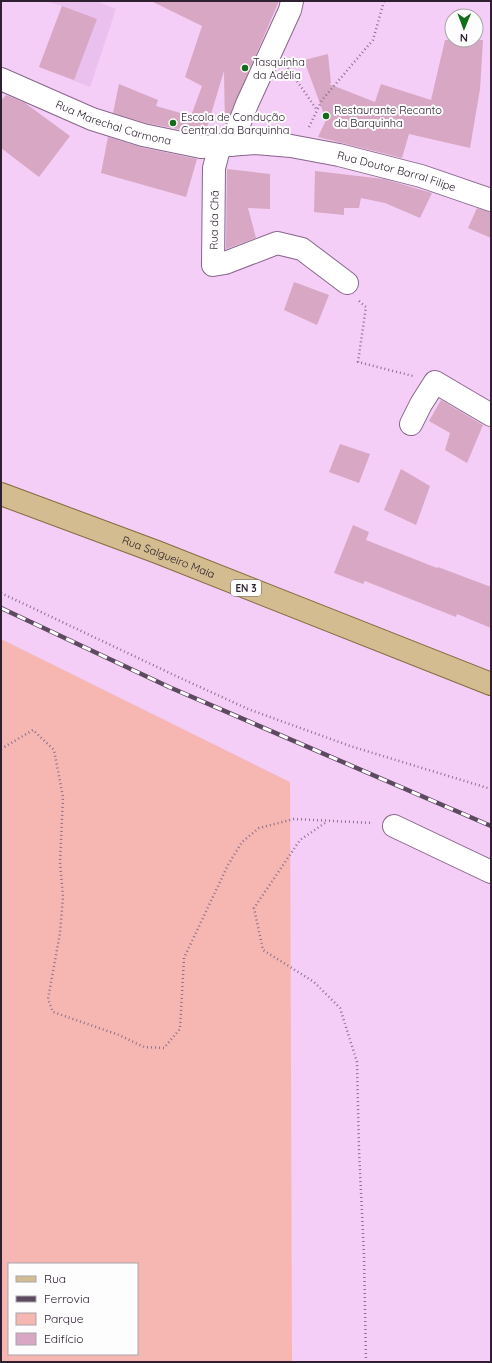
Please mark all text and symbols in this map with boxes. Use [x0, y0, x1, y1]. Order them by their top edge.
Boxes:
north arrow [444, 8, 484, 48]
text: N [460, 31, 468, 45]
place label: Tasquinha da Adélia [253, 55, 305, 82]
marker: Tasquinha da Adélia [240, 63, 250, 73]
street label: Rua Marechal Carmona [53, 97, 173, 148]
place label: Restaurante Recanto da Barquinha [334, 103, 442, 130]
place label: Escola de Condução Central da Barquinha [181, 110, 290, 137]
marker: Restaurante Recanto da Barquinha [321, 111, 331, 121]
marker: Escola de Condução Central da Barquinha [168, 118, 178, 128]
street label: Rua Doutor Barral Filipe [336, 148, 458, 194]
street label: Rua da Chã [206, 190, 222, 250]
street label: Rua Salgueiro Maia [120, 533, 217, 581]
road number: EN 3 [231, 580, 261, 596]
legend [8, 1263, 138, 1355]
text: Rua [44, 1271, 66, 1286]
text: Ferrovia [44, 1291, 90, 1306]
text: Parque [44, 1311, 84, 1326]
text: Edifício [44, 1331, 84, 1346]

